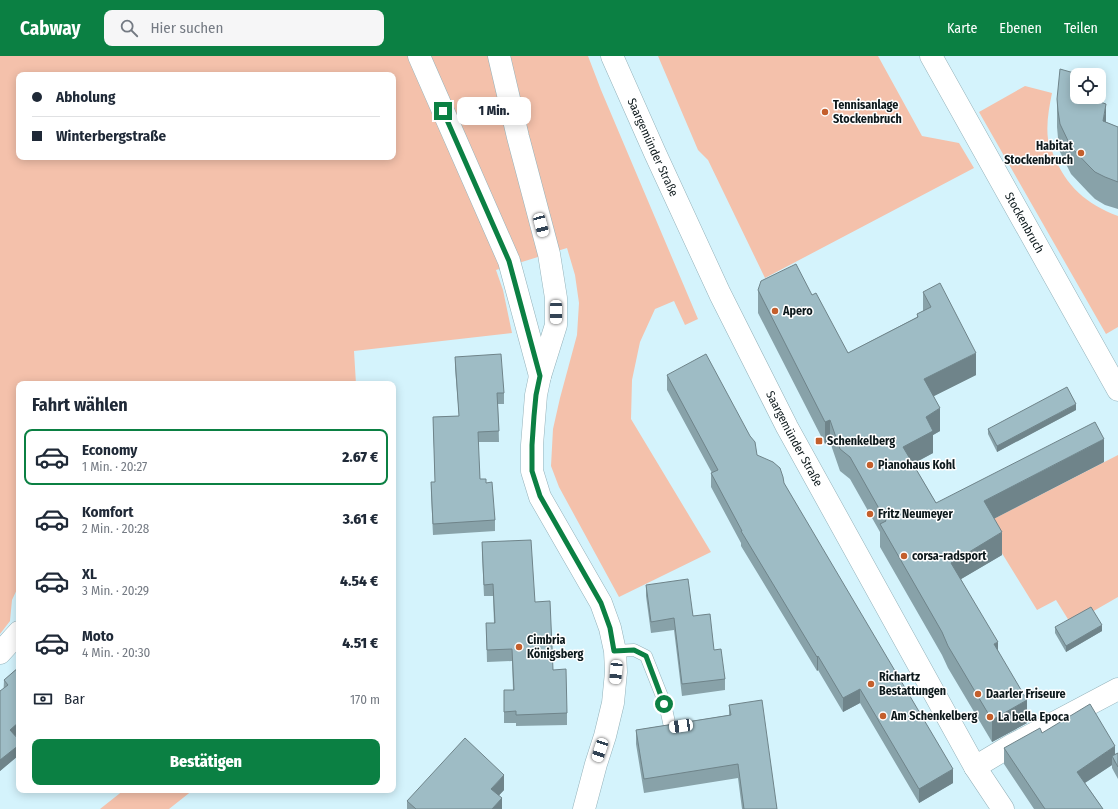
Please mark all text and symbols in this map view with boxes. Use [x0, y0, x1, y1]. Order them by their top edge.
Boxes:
search box [104, 10, 384, 46]
text: Cabway [20, 17, 80, 40]
icon: search [118, 17, 140, 39]
text: Hier suchen [150, 19, 223, 37]
text: Karte [947, 20, 977, 37]
text: Ebenen [999, 20, 1042, 37]
text: Teilen [1064, 20, 1098, 37]
map controls [1070, 68, 1106, 104]
button: locate [1070, 68, 1106, 104]
text: Abholung [56, 88, 115, 106]
street label: Saargemünder Straße [625, 96, 681, 199]
callout: 1 Min. [457, 97, 531, 125]
place label: Tennisanlage Stockenbruch [833, 98, 902, 126]
route end [434, 102, 452, 120]
text: 1 Min. [479, 103, 509, 118]
marker: Tennisanlage Stockenbruch [820, 107, 830, 117]
text: Winterbergstraße [56, 127, 166, 145]
place label: Habitat Stockenbruch [1004, 139, 1074, 167]
marker: Habitat Stockenbruch [1076, 148, 1086, 158]
street label: Stockenbruch [1002, 190, 1047, 255]
car [532, 212, 550, 238]
car [550, 300, 562, 324]
place label: Apero [782, 304, 813, 318]
marker: Apero [770, 306, 780, 316]
street label: Saargemünder Straße [763, 389, 826, 489]
text: Fahrt wählen [32, 394, 128, 416]
place label: Schenkelberg [827, 434, 895, 448]
marker: Schenkelberg [814, 436, 824, 446]
icon: car [34, 439, 70, 475]
text: Economy [82, 441, 137, 459]
text: 2.67 € [342, 448, 378, 466]
place label: Pianohaus Kohl [878, 458, 956, 472]
text: 1 Min. · 20:27 [82, 459, 147, 474]
marker: Pianohaus Kohl [865, 460, 875, 470]
icon: car [34, 501, 70, 537]
text: Komfort [82, 503, 133, 521]
place label: Fritz Neumeyer [878, 507, 953, 521]
marker: Fritz Neumeyer [865, 509, 875, 519]
text: 3.61 € [343, 510, 378, 528]
text: 2 Min. · 20:28 [82, 521, 149, 536]
place label: corsa-radsport [912, 549, 987, 563]
marker: corsa-radsport [899, 551, 909, 561]
icon: car [34, 563, 70, 599]
text: XL [82, 565, 97, 583]
text: 4.54 € [340, 572, 378, 590]
text: 3 Min. · 20:29 [82, 583, 149, 598]
icon: car [34, 625, 70, 661]
text: Moto [82, 627, 114, 645]
place label: Cimbria Königsberg [527, 633, 584, 661]
text: 4.51 € [342, 634, 378, 652]
marker: Cimbria Königsberg [514, 642, 524, 652]
text: 4 Min. · 20:30 [82, 645, 150, 660]
car [609, 660, 623, 684]
place label: Richartz Bestattungen [879, 670, 946, 698]
marker: Richartz Bestattungen [866, 679, 876, 689]
place label: Daarler Friseure [986, 687, 1066, 701]
icon: cash [32, 688, 54, 710]
marker: Daarler Friseure [973, 689, 983, 699]
text: Bar [64, 690, 85, 708]
text: 170 m [350, 692, 380, 707]
route start [655, 695, 673, 713]
place label: Am Schenkelberg [890, 709, 977, 723]
place label: La bella Epoca [998, 710, 1069, 724]
marker: Am Schenkelberg [878, 711, 888, 721]
marker: La bella Epoca [985, 712, 995, 722]
car [668, 718, 694, 734]
car [591, 737, 609, 763]
button: Bestätigen [32, 739, 380, 785]

